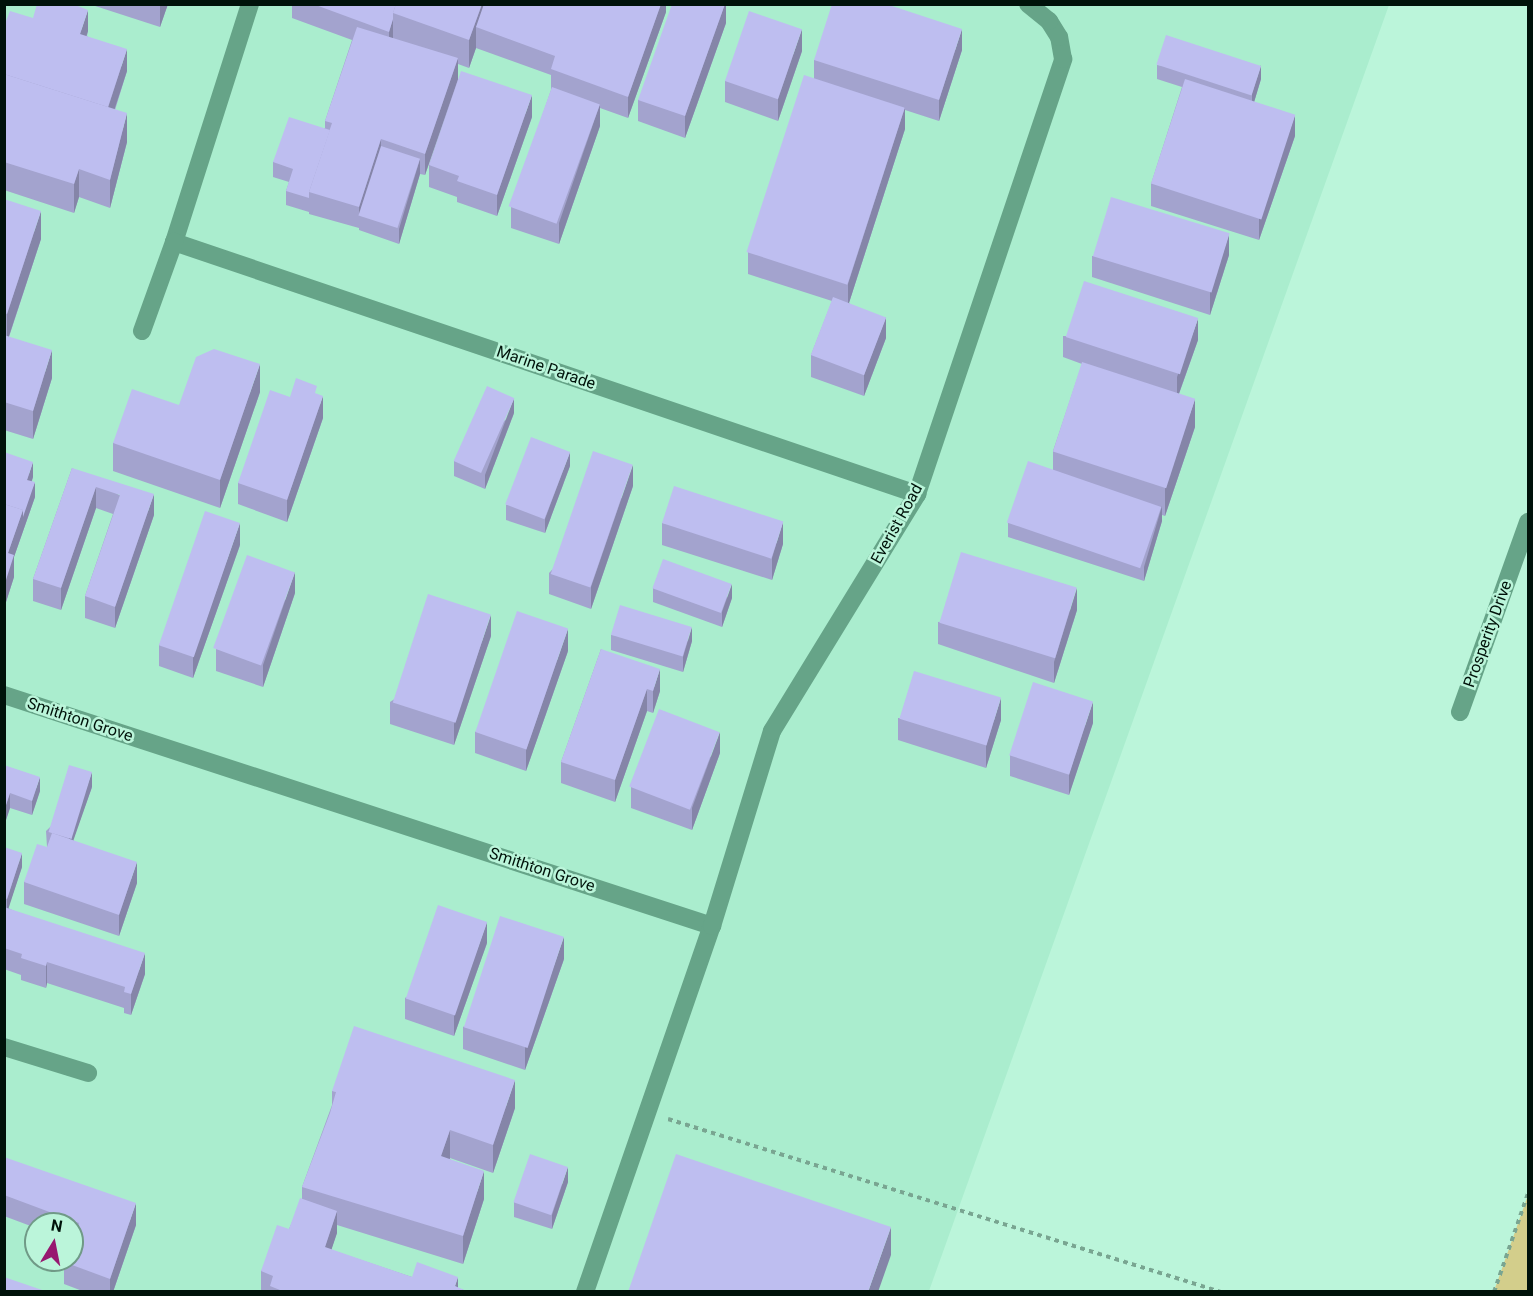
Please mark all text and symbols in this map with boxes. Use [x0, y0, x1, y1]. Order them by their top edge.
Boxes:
street label: Marine Parade [494, 342, 598, 394]
street label: Everist Road [867, 481, 927, 567]
street label: Prosperity Drive [1460, 578, 1516, 690]
street label: Smithton Grove [25, 694, 135, 746]
street label: Smithton Grove [487, 844, 597, 896]
north arrow [24, 1212, 84, 1272]
text: N [50, 1215, 64, 1236]

